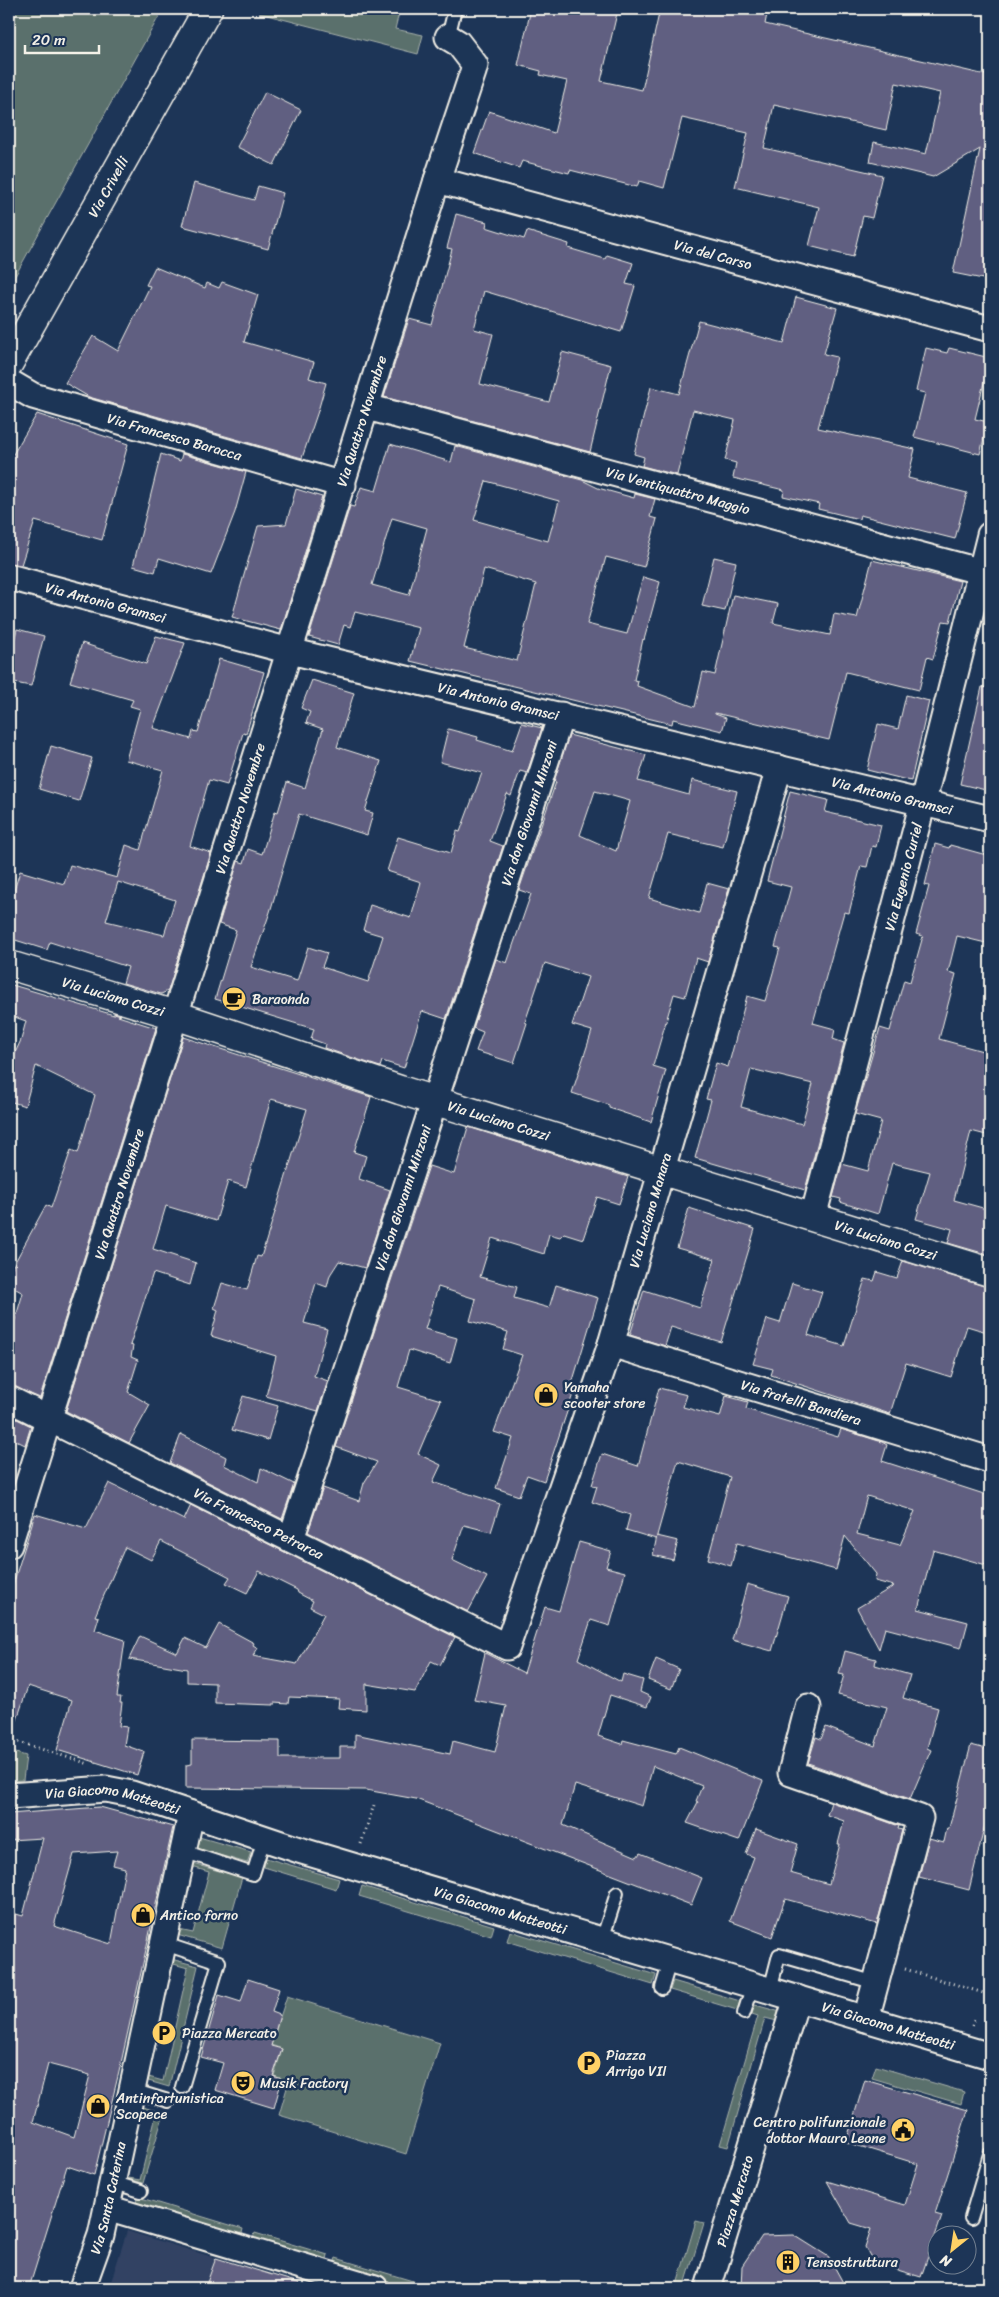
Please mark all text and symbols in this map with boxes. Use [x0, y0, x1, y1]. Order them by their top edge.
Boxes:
scale bar [25, 22, 99, 54]
text: 20 m [32, 27, 66, 53]
street label: Via Crivelli [81, 151, 136, 222]
street label: Via del Carso [671, 232, 755, 277]
street label: Via Quattro Novembre [329, 352, 394, 490]
street label: Via Francesco Baracca [104, 405, 246, 468]
street label: Via Ventiquattro Maggio [603, 459, 753, 522]
street label: Via Antonio Gramsci [43, 575, 170, 631]
street label: Via Antonio Gramsci [435, 674, 563, 728]
street label: Via don Giovanni Minzoni [493, 736, 565, 889]
street label: Via Quattro Novembre [208, 740, 272, 877]
street label: Via Antonio Gramsci [829, 769, 957, 822]
street label: Via Eugenio Curiel [877, 819, 930, 934]
street label: Via Luciano Cozzi [59, 969, 169, 1024]
cafe icon: Baraonda [221, 986, 247, 1012]
place label: Baraonda [252, 987, 310, 1012]
street label: Via Luciano Cozzi [445, 1093, 554, 1148]
street label: Via don Giovanni Minzoni [367, 1121, 439, 1274]
street label: Via Quattro Novembre [87, 1125, 151, 1263]
street label: Via Luciano Manara [621, 1150, 679, 1271]
street label: Via Luciano Cozzi [832, 1212, 941, 1268]
street label: Via fratelli Bandiera [738, 1372, 865, 1432]
place label: Yamaha scooter store [563, 1375, 646, 1416]
shop icon: Yamaha scooter store [533, 1382, 559, 1408]
street label: Via Francesco Petrarca [189, 1480, 329, 1567]
street label: Via Giacomo Matteotti [44, 1776, 185, 1822]
street label: Via Giacomo Matteotti [431, 1878, 571, 1942]
shop icon: Antico forno [130, 1902, 156, 1928]
place label: Antico forno [159, 1903, 238, 1928]
street label: Via Giacomo Matteotti [819, 1994, 959, 2058]
parking icon: Piazza Mercato [151, 2020, 177, 2046]
place label: Piazza Mercato [182, 2021, 277, 2046]
place label: Piazza Arrigo VII [605, 2043, 667, 2084]
parking icon: Piazza Arrigo VII [576, 2050, 602, 2076]
theatre icon: Musik Factory [230, 2070, 256, 2096]
place label: Musik Factory [260, 2071, 349, 2096]
place label: Antinfortunistica Scopece [115, 2086, 224, 2127]
shop icon: Antinfortunistica Scopece [85, 2093, 111, 2119]
place label: Centro polifunzionale dottor Mauro Leone [754, 2110, 886, 2151]
public building icon: Centro polifunzionale dottor Mauro Leone [890, 2117, 916, 2143]
street label: Via Santa Caterina [83, 2138, 133, 2258]
street label: Piazza Mercato [709, 2152, 761, 2250]
north arrow [926, 2224, 976, 2274]
text: N [935, 2247, 957, 2275]
building icon: Tensostruttura [775, 2249, 801, 2275]
place label: Tensostruttura [806, 2250, 899, 2275]

